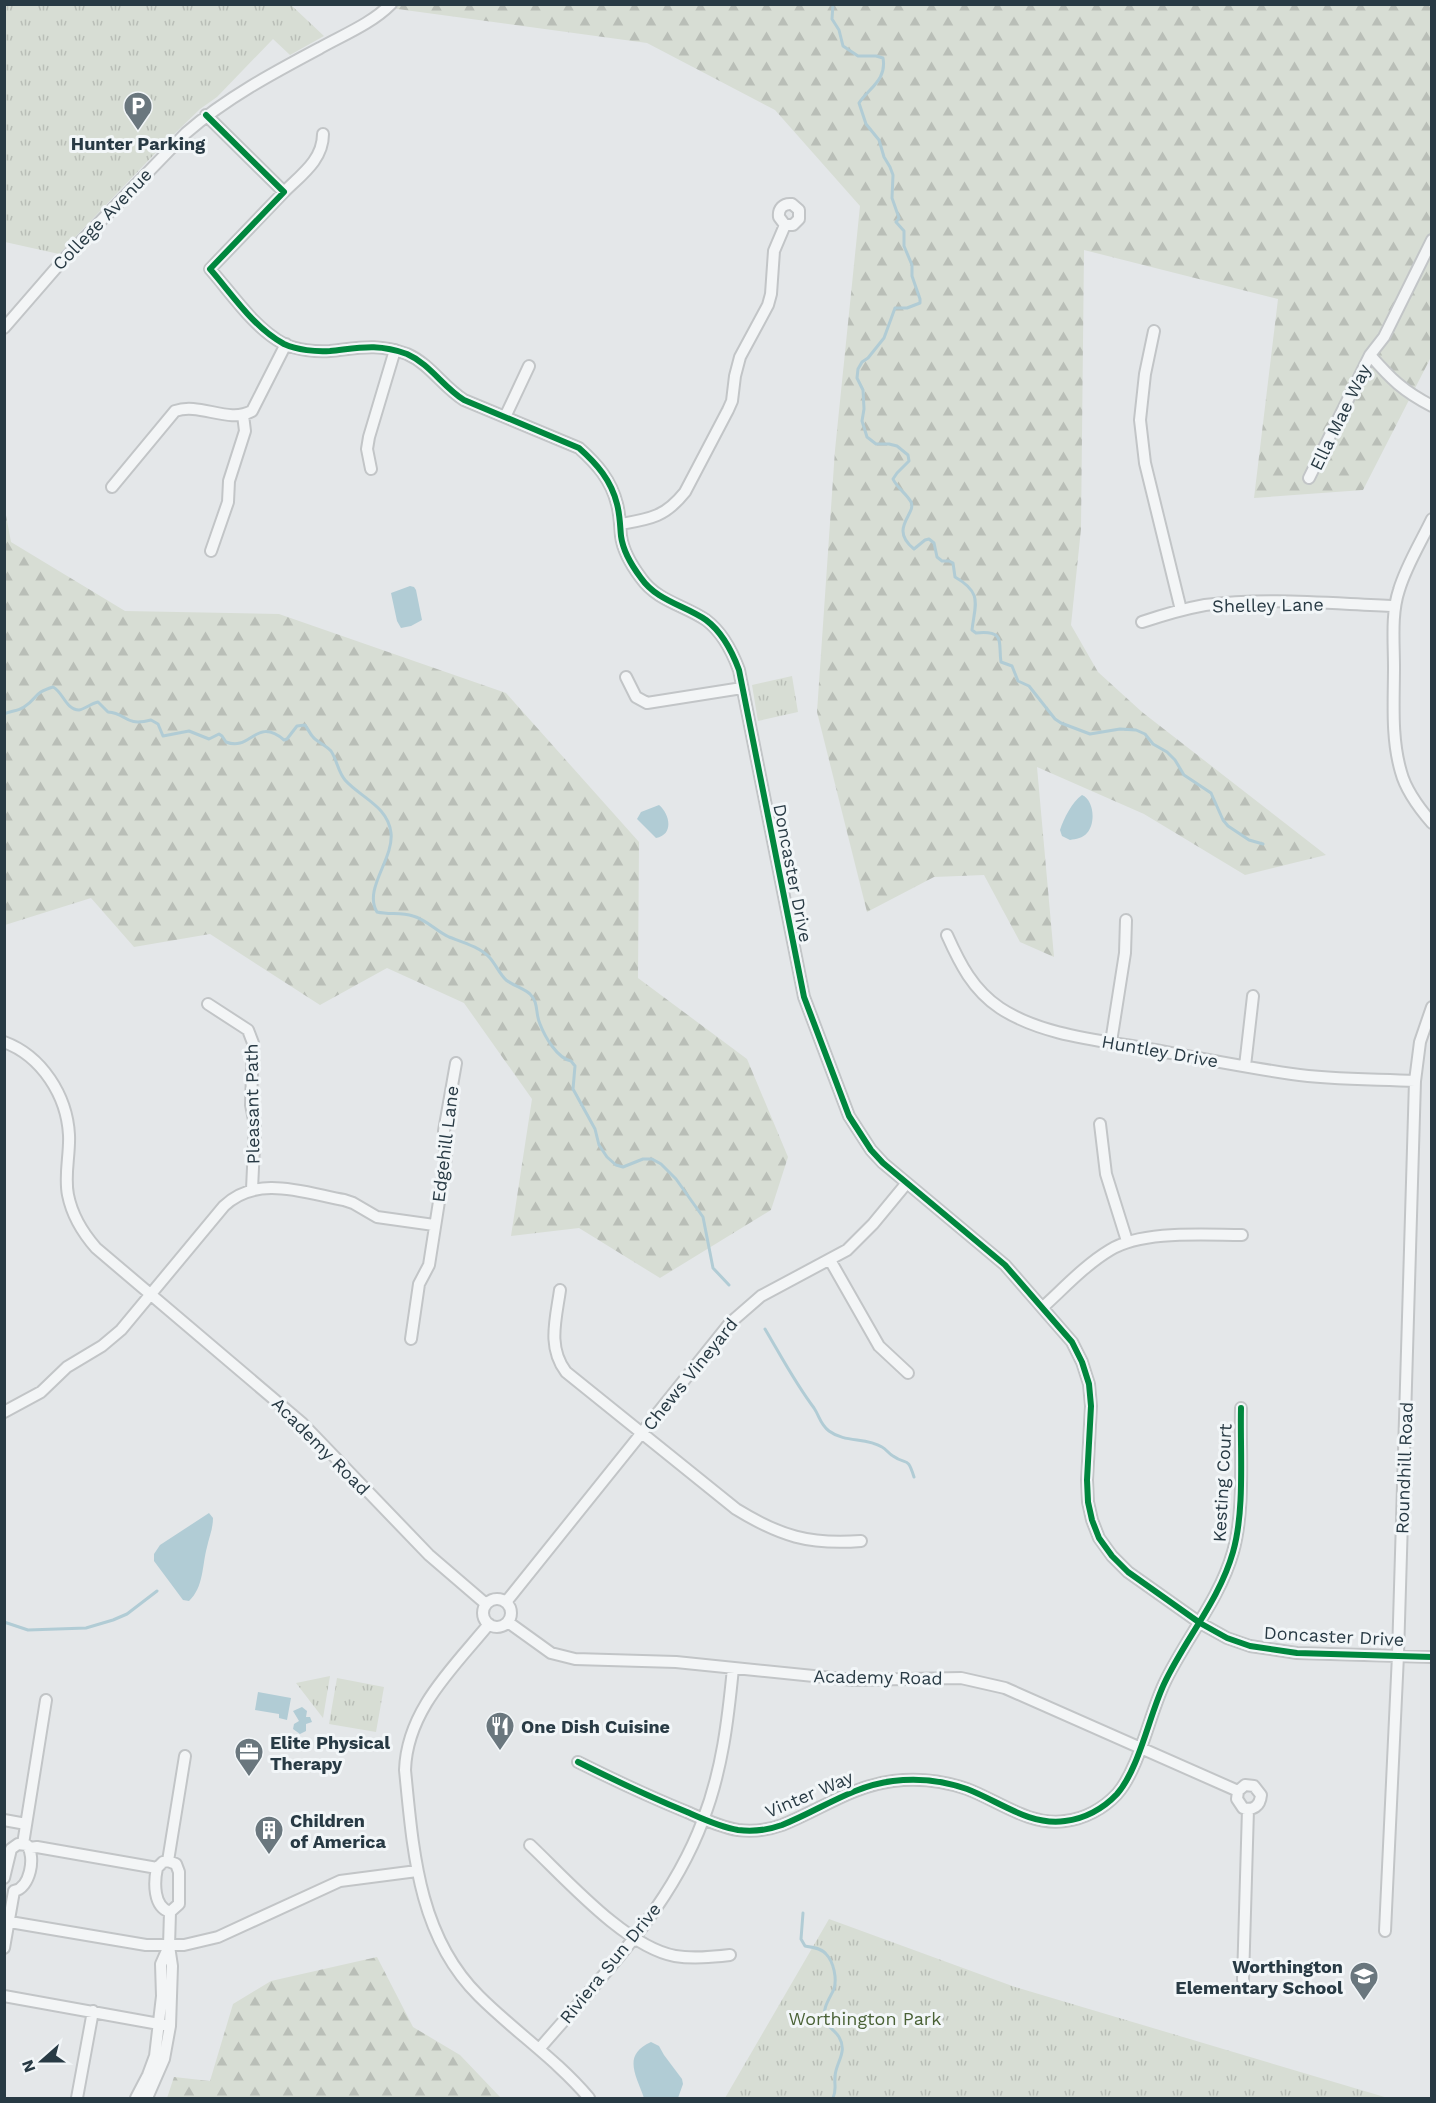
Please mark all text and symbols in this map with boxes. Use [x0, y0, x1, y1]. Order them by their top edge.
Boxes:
parking icon: Hunter Parking [122, 90, 154, 132]
place label: Hunter Parking [71, 133, 206, 154]
street label: College Avenue [48, 164, 156, 274]
street label: Ella Mae Way [1305, 360, 1375, 474]
street label: Shelley Lane [1212, 594, 1324, 616]
street label: Doncaster Drive [769, 802, 817, 944]
street label: Huntley Drive [1100, 1030, 1220, 1072]
street label: Pleasant Path [240, 1043, 264, 1165]
street label: Edgehill Lane [427, 1084, 463, 1204]
street label: Chews Vineyard [638, 1314, 742, 1434]
street label: Academy Road [268, 1393, 374, 1499]
street label: Roundhill Road [1391, 1401, 1417, 1535]
street label: Kesting Court [1208, 1423, 1236, 1543]
street label: Doncaster Drive [1263, 1622, 1405, 1650]
street label: Academy Road [813, 1665, 943, 1689]
restaurant icon: One Dish Cuisine [484, 1710, 516, 1752]
place label: One Dish Cuisine [521, 1716, 670, 1737]
place label: Elite Physical Therapy [270, 1732, 390, 1774]
office icon: Elite Physical Therapy [233, 1736, 265, 1778]
street label: Vinter Way [762, 1766, 857, 1822]
place label: Children of America [290, 1810, 386, 1852]
building icon: Children of America [253, 1814, 285, 1856]
street label: Riviera Sun Drive [555, 1899, 665, 2027]
place label: Worthington Elementary School [1175, 1956, 1343, 1998]
school or university icon: Worthington Elementary School [1348, 1960, 1380, 2002]
park label: Worthington Park [789, 2008, 941, 2029]
north arrow [12, 2031, 72, 2091]
text: N [17, 2057, 39, 2075]

